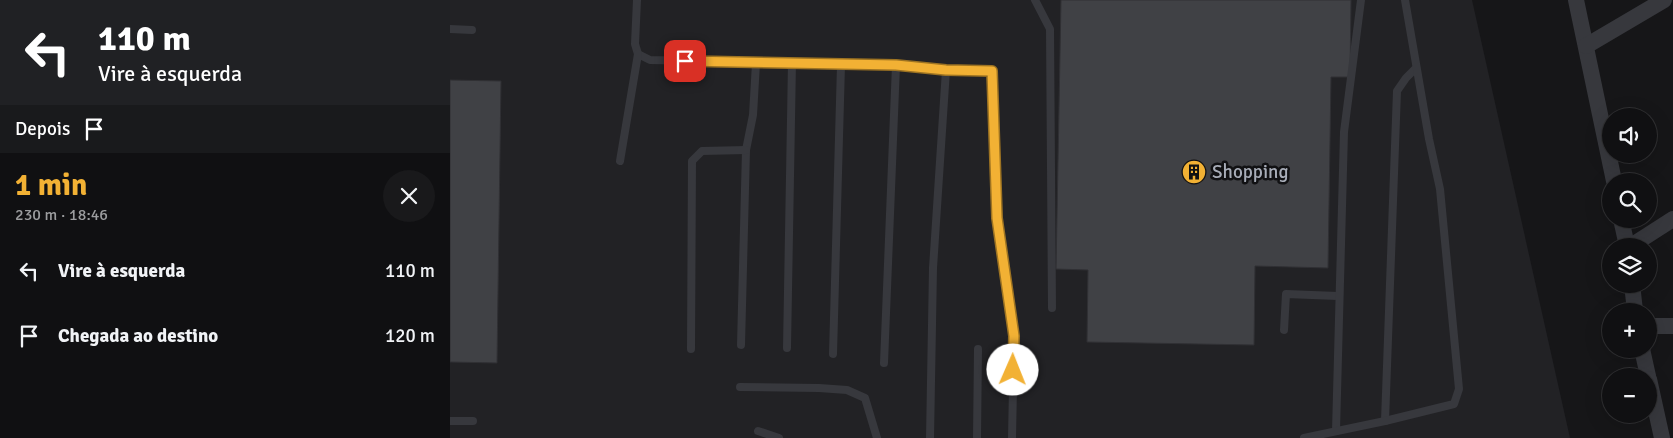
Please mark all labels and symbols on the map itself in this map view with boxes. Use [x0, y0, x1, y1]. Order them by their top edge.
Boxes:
pin [664, 40, 706, 82]
building icon: Shopping [1181, 159, 1207, 185]
place label: Shopping [1212, 160, 1288, 184]
position arrow [986, 343, 1038, 395]

